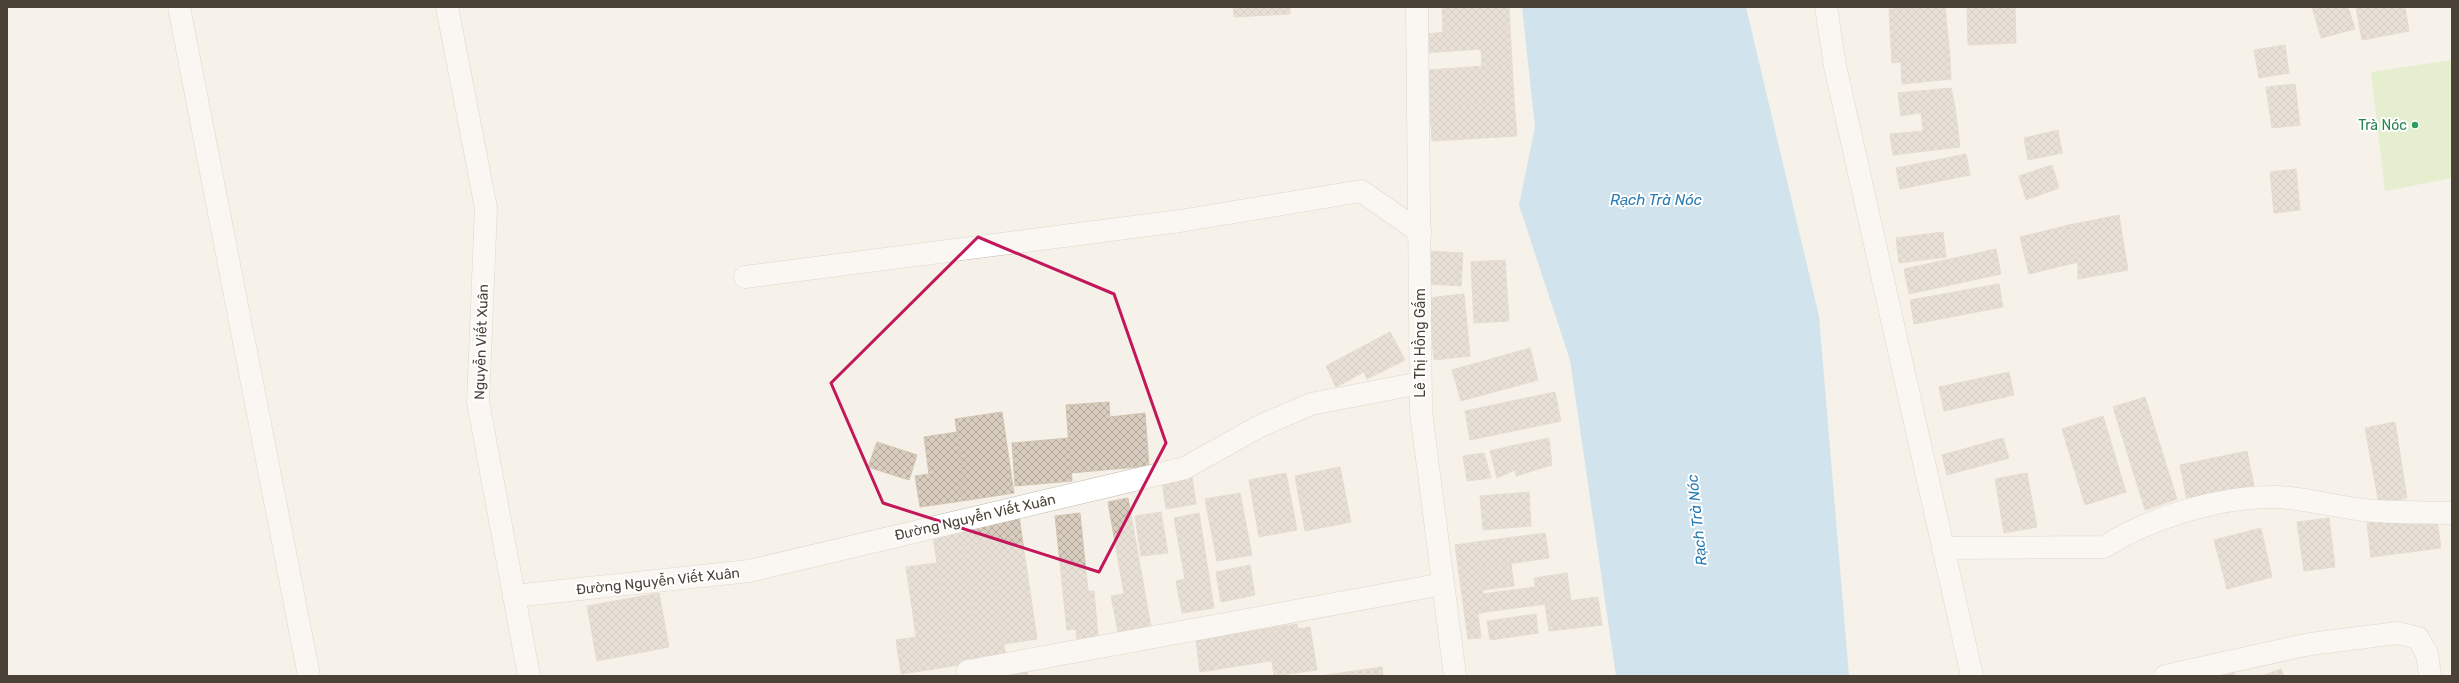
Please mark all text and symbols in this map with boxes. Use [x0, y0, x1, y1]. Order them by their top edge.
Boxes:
place label: Trà Nóc [2358, 117, 2407, 134]
marker: Trà Nóc [2410, 120, 2420, 130]
water label: Rạch Trà Nóc [1610, 191, 1702, 209]
street label: Nguyễn Viết Xuân [470, 284, 492, 400]
street label: Lê Thị Hồng Gấm [1411, 288, 1429, 398]
water label: Rạch Trà Nóc [1683, 473, 1711, 567]
street label: Đường Nguyễn Viết Xuân [893, 490, 1057, 544]
street label: Đường Nguyễn Viết Xuân [575, 563, 741, 599]

